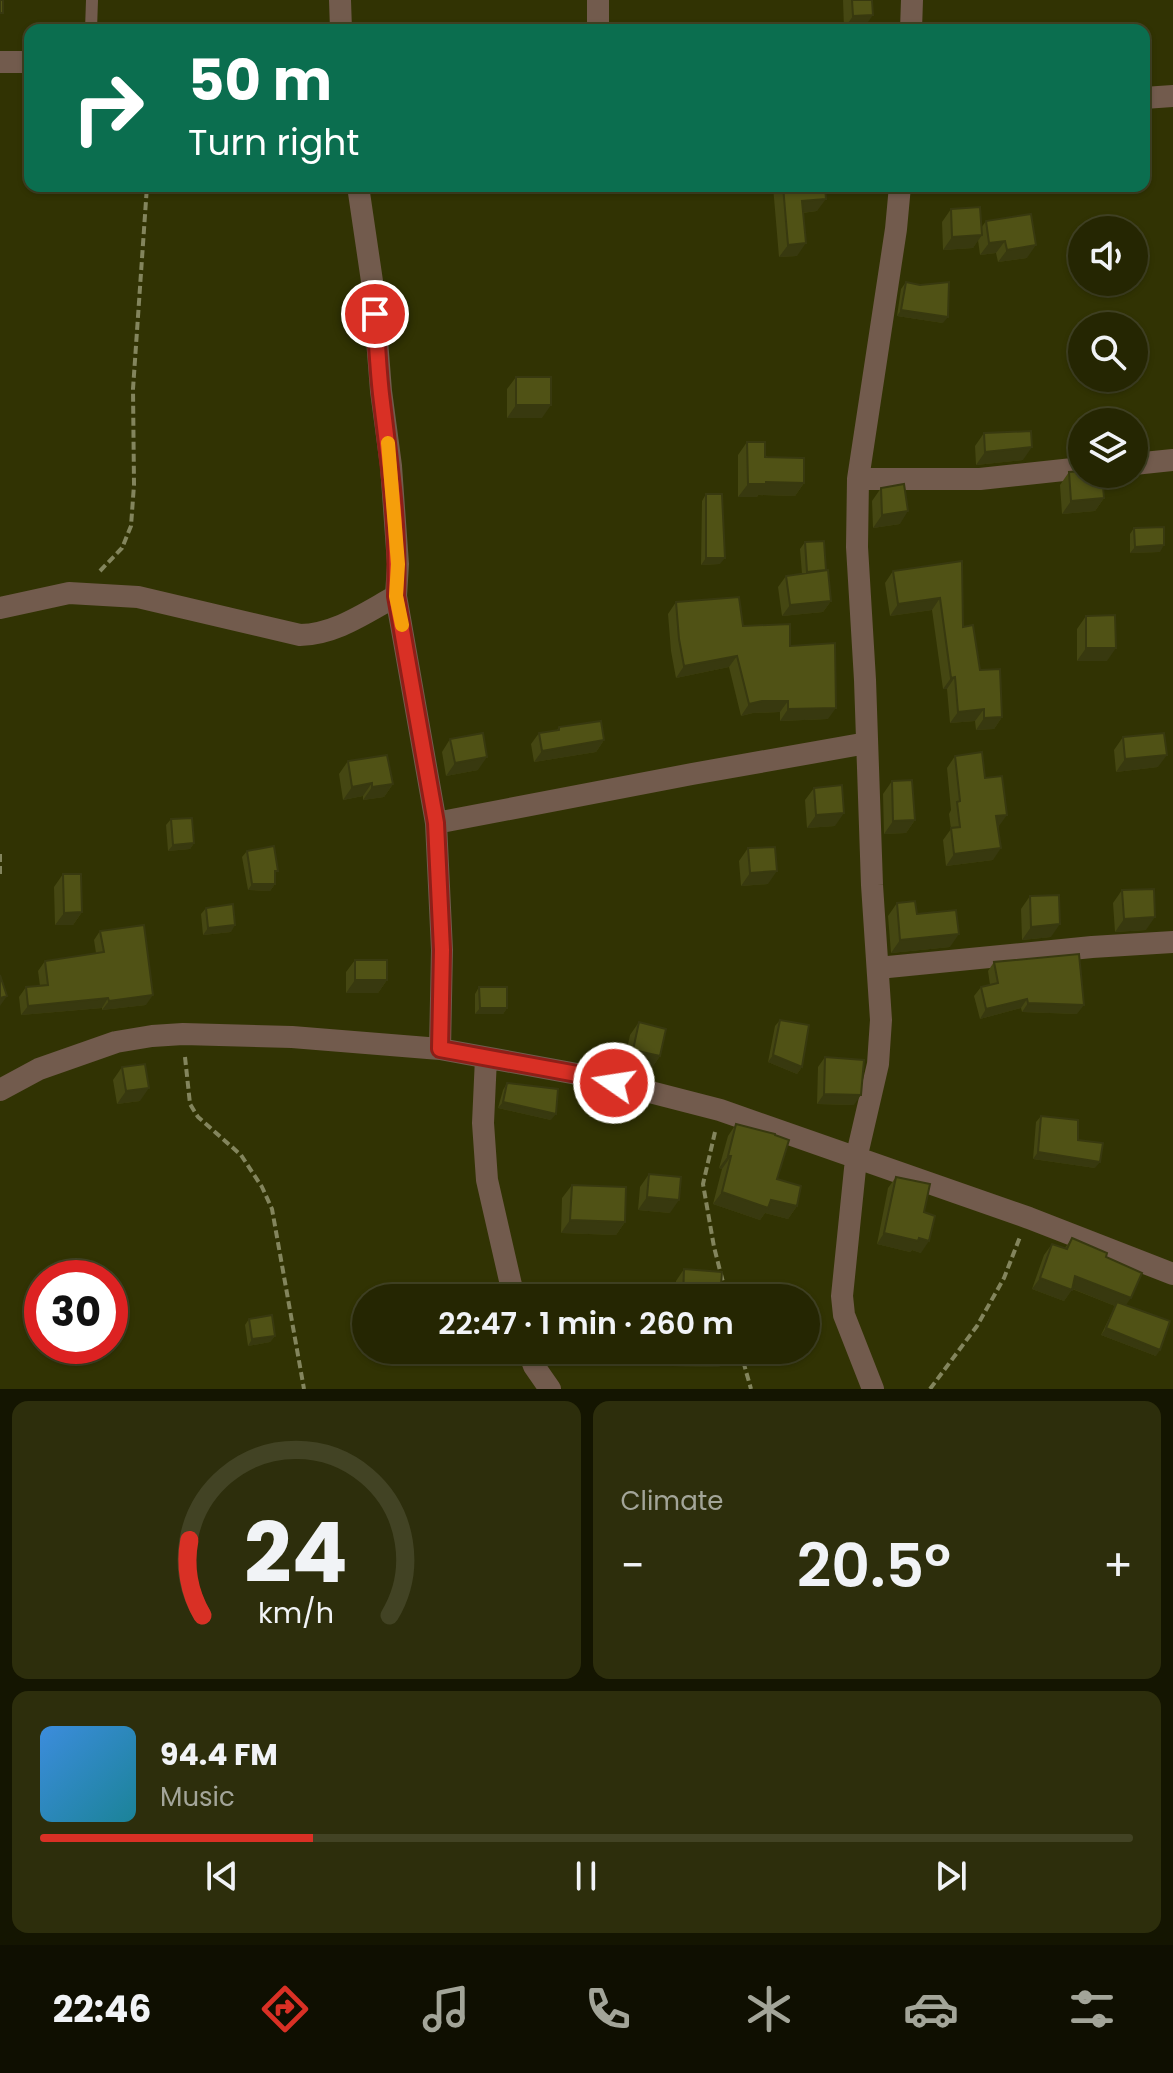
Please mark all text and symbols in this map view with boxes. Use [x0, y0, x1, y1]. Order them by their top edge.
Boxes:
text: 50 m [188, 41, 332, 120]
icon: right [56, 56, 160, 160]
text: Turn right [188, 117, 359, 168]
map controls [1068, 216, 1148, 488]
button: sound [1068, 216, 1148, 296]
pin [341, 280, 409, 348]
icon: arrive [353, 292, 397, 336]
button: search [1068, 312, 1148, 392]
button: layers [1068, 408, 1148, 488]
position arrow [572, 1041, 656, 1125]
speed limit sign: 30 [24, 1260, 128, 1364]
text: 22:47 · 1 min · 260 m [438, 1302, 734, 1345]
text: Climate [621, 1483, 723, 1519]
text: 24 [244, 1495, 348, 1611]
text: 20.5° [797, 1524, 951, 1608]
text: − [621, 1535, 645, 1596]
text: + [1103, 1535, 1133, 1596]
text: km/h [258, 1593, 334, 1633]
text: 94.4 FM [160, 1733, 278, 1776]
text: Music [160, 1779, 235, 1815]
icon: previous [200, 1854, 244, 1898]
icon: pause [564, 1854, 608, 1898]
icon: next [929, 1854, 973, 1898]
icon: directions [257, 1981, 313, 2037]
icon: music [418, 1981, 474, 2037]
icon: phone [580, 1981, 636, 2037]
icon: climate [741, 1981, 797, 2037]
icon: car [903, 1981, 959, 2037]
icon: filters [1064, 1981, 1120, 2037]
text: 22:46 [53, 1984, 151, 2035]

